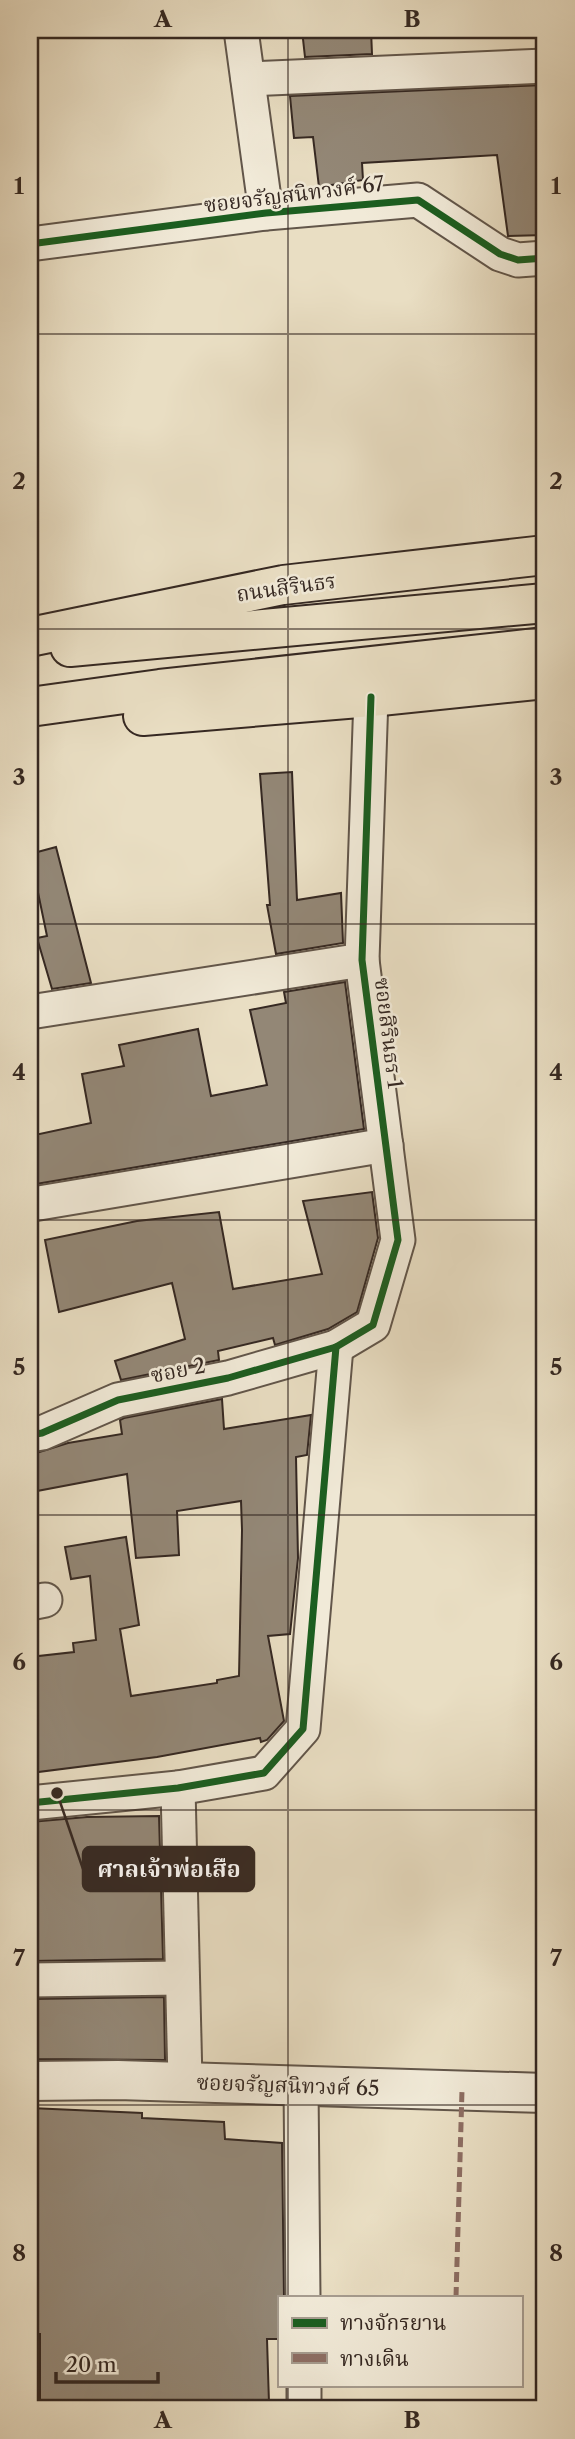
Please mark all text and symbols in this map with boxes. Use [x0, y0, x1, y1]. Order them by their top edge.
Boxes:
text: A [153, 5, 173, 33]
text: B [403, 5, 421, 33]
street label: ซอยจรัญสนิทวงศ์ 67 [202, 170, 386, 217]
text: 1 [14, 172, 25, 200]
text: 1 [551, 172, 562, 200]
text: 2 [12, 467, 26, 495]
text: 2 [549, 467, 563, 495]
street label: ถนนสิรินธร [235, 568, 337, 606]
text: 3 [13, 763, 26, 791]
text: 3 [550, 763, 563, 791]
street label: ซอยสิรินธร 1 [370, 976, 408, 1090]
text: 4 [12, 1058, 26, 1086]
text: 4 [549, 1058, 563, 1086]
street label: ซอย 2 [149, 1352, 207, 1388]
text: 5 [13, 1353, 25, 1381]
text: 5 [550, 1353, 562, 1381]
text: 6 [12, 1648, 26, 1676]
text: 6 [549, 1648, 563, 1676]
callout: ศาลเจ้าพ่อเสือ [83, 1847, 254, 1891]
text: ศาลเจ้าพ่อเสือ [97, 1855, 241, 1883]
text: 7 [13, 1944, 25, 1972]
text: 7 [550, 1944, 562, 1972]
street label: ซอยจรัญสนิทวงศ์ 65 [196, 2069, 380, 2101]
text: 8 [12, 2239, 26, 2267]
text: 8 [549, 2239, 563, 2267]
legend [278, 2296, 522, 2386]
text: ทางจักรยาน [340, 2310, 447, 2335]
scale bar [56, 2341, 158, 2385]
text: ทางเดิน [340, 2346, 409, 2371]
text: 20 m [66, 2352, 117, 2377]
text: A [153, 2406, 173, 2434]
text: B [403, 2406, 421, 2434]

